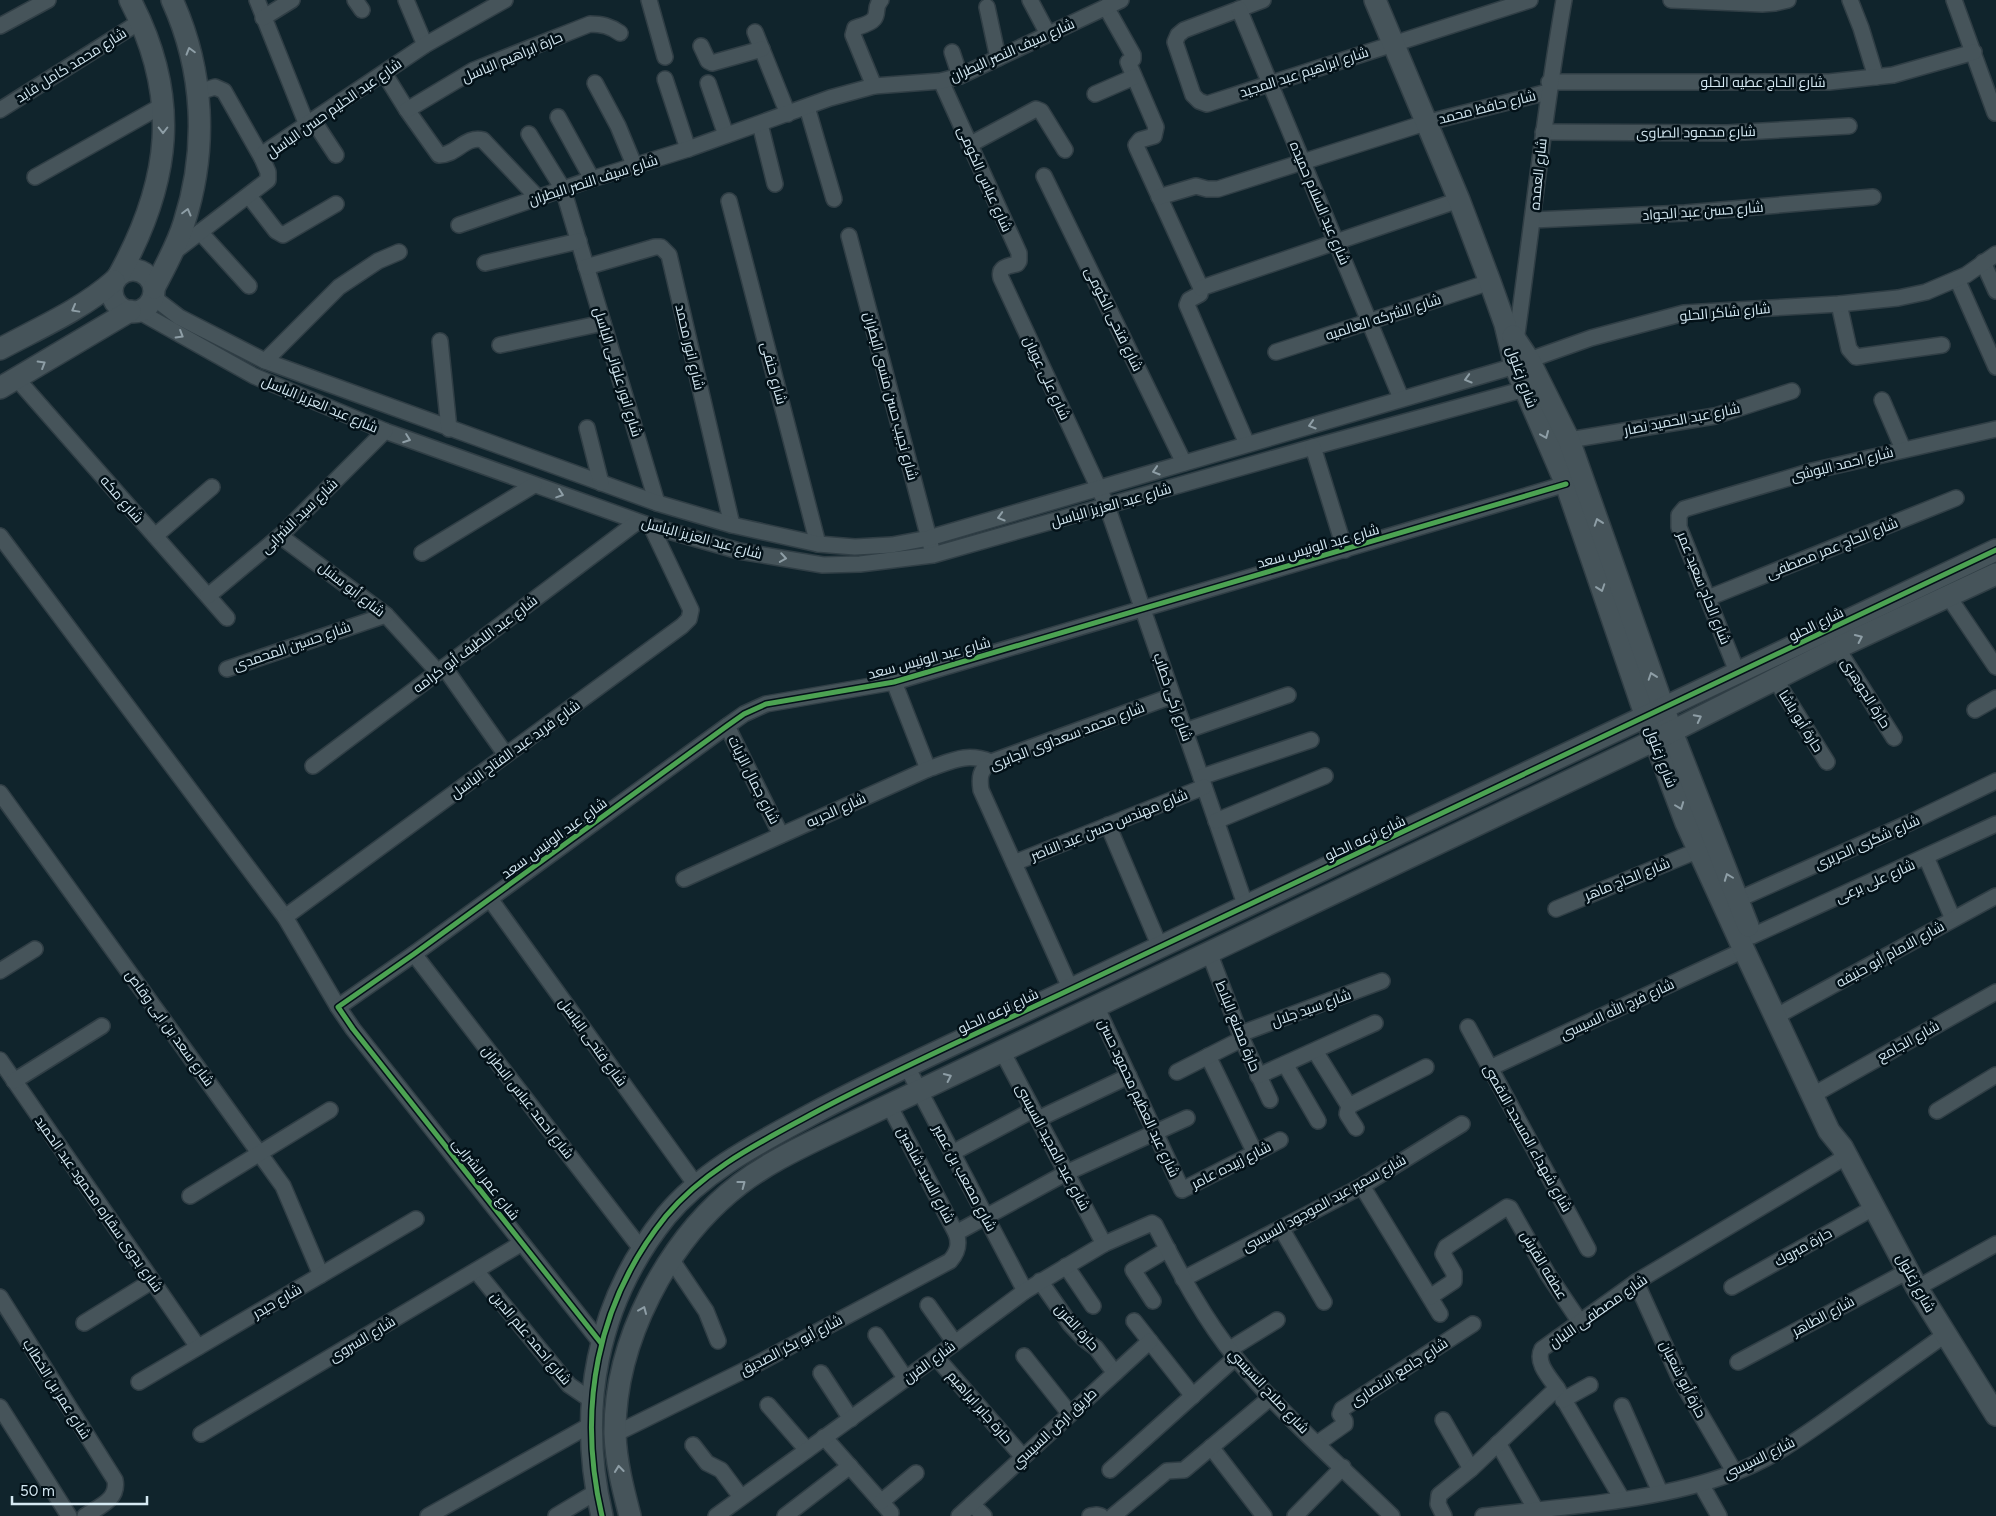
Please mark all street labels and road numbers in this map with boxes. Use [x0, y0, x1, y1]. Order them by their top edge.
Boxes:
street label: شارع سيف النصر البطران [947, 15, 1077, 86]
street label: شارع محمد كامل فايد [13, 24, 130, 106]
street label: حارة ابراهيم الباسل [459, 29, 566, 87]
street label: شارع ابراهيم عبد المجيد [1238, 44, 1371, 102]
street label: شارع عبد الحليم حسن الباسل [263, 55, 406, 162]
street label: شارع الحاج عطيه الحلو [1700, 74, 1826, 91]
street label: شارع حافظ محمد [1437, 87, 1538, 128]
street label: شارع محمود الصاوى [1636, 123, 1756, 142]
street label: شارع عباس الكومى [954, 124, 1015, 235]
street label: شارع العمده [1526, 137, 1551, 211]
street label: شارع عبد السلام حميده [1285, 139, 1353, 268]
street label: شارع سيف النصر البطران [526, 152, 660, 209]
street label: شارع حسن عبد الجواد [1642, 199, 1764, 224]
street label: شارع فتحى الكومى [1081, 264, 1146, 374]
street label: شارع الشركه العالميه [1323, 291, 1443, 344]
street label: شارع شاكر الحلو [1679, 300, 1771, 325]
street label: شارع انور محمد [671, 302, 708, 392]
street label: شارع انور علوانى الباسل [590, 305, 645, 439]
street label: شارع نجيب حسن منسى البطران [860, 310, 921, 482]
street label: شارع على عويان [1020, 334, 1073, 423]
street label: شارع حنفى [757, 340, 790, 406]
street label: شارع زغلول [1503, 344, 1541, 410]
street label: شارع عبد العزيز الباسل [259, 372, 380, 437]
street label: شارع عبد الحميد نصار [1622, 400, 1742, 439]
street label: شارع احمد البوشى [1789, 444, 1895, 485]
street label: شارع مكه [97, 472, 147, 526]
street label: شارع سيد الشرابى [257, 475, 341, 557]
street label: شارع عبد العزيز الباسل [1049, 480, 1173, 531]
street label: شارع عبد العزيز الباسل [640, 514, 764, 563]
street label: شارع الحاج عمر مصطفى [1764, 514, 1900, 583]
street label: شارع عبد الونيس سعد [1255, 521, 1381, 572]
street label: شارع الحاج سعيد عمر [1673, 529, 1734, 647]
street label: شارع أبو سنبل [315, 558, 389, 620]
street label: شارع عبد اللطيف أبو كرامه [409, 591, 541, 697]
street label: شارع الحلو [1786, 604, 1846, 645]
street label: شارع حسين المحمدى [231, 618, 353, 674]
street label: شارع عبد الونيس سعد [866, 634, 992, 683]
street label: شارع زكى خطاب [1149, 651, 1196, 744]
street label: حارة الجوهرى [1837, 655, 1894, 731]
street label: حارة أبو باشا [1775, 687, 1827, 755]
street label: شارع فريد عبد الفتاح الباسل [447, 697, 583, 802]
street label: شارع محمد سعداوى الجابرى [987, 699, 1147, 774]
street label: شارع زغلول [1641, 724, 1680, 790]
street label: شارع جمال الزيات [724, 733, 783, 827]
street label: شارع مهندس حسن عبد الناصر [1027, 786, 1190, 865]
street label: شارع الحريه [804, 790, 869, 831]
street label: شارع عبد الونيس سعد [498, 794, 610, 882]
street label: شارع ترعه الحلو [1322, 812, 1408, 865]
street label: شارع شكرى الحريرى [1812, 812, 1922, 873]
street label: شارع الحاج ماهر [1581, 855, 1672, 905]
street label: شارع على برعى [1833, 856, 1918, 907]
street label: شارع الامام أبو حنيفه [1833, 917, 1948, 992]
street label: شارع سعد بن ابى وقاص [122, 967, 217, 1090]
street label: شارع فرج الله السيسى [1557, 975, 1677, 1043]
street label: حارة مصنع البلاط [1212, 978, 1263, 1074]
street label: شارع ترعه الحلو [955, 985, 1041, 1038]
street label: شارع سيد جلال [1269, 986, 1353, 1031]
street label: شارع فتحى الباسل [555, 995, 630, 1090]
street label: شارع عبد العظيم محمود حسن [1094, 1017, 1183, 1180]
street label: شارع الجامع [1874, 1017, 1942, 1065]
street label: شارع احمد عباس البطران [478, 1042, 577, 1162]
street label: شارع شهداء المسجد الاقصى [1480, 1061, 1575, 1215]
street label: شارع عبد المجيد السيسى [1012, 1081, 1093, 1214]
street label: شارع بدوى سقاره محمود عبد الحميد [31, 1113, 166, 1296]
street label: شارع مصعب بن عمير [929, 1121, 1000, 1234]
street label: شارع السيد شاهين [893, 1124, 958, 1226]
street label: شارع عمر الشرابى [448, 1135, 523, 1224]
street label: شارع زبيده عامر [1188, 1138, 1274, 1193]
street label: شارع سمير عبد الموجود السيسى [1239, 1151, 1409, 1256]
street label: حارة مبروك [1772, 1225, 1835, 1270]
street label: عطفه القرش [1516, 1228, 1571, 1303]
street label: شارع زغلول [1893, 1251, 1939, 1315]
street label: شارع مصطفى اللبان [1546, 1271, 1651, 1352]
street label: شارع حيدر [249, 1281, 305, 1323]
street label: شارع احمد علم الدين [486, 1288, 575, 1389]
street label: شارع الطاهر [1788, 1293, 1857, 1340]
street label: حارة الفرن [1051, 1300, 1102, 1354]
street label: شارع أبو بكر الصديق [737, 1310, 845, 1380]
street label: شارع السروى [326, 1313, 399, 1366]
street label: شارع جامع الانصارى [1347, 1335, 1451, 1410]
street label: شارع عمر بن الخطاب [19, 1336, 94, 1442]
street label: حارة أبو شعبان [1656, 1337, 1710, 1421]
street label: شارع الفرن [900, 1338, 959, 1387]
street label: شارع صلاح السيسي [1223, 1345, 1312, 1439]
street label: حارة جابر ابراهيم [943, 1368, 1016, 1448]
street label: طريق ارض السيسي [1008, 1385, 1102, 1474]
street label: شارع السيسى [1721, 1434, 1798, 1483]

